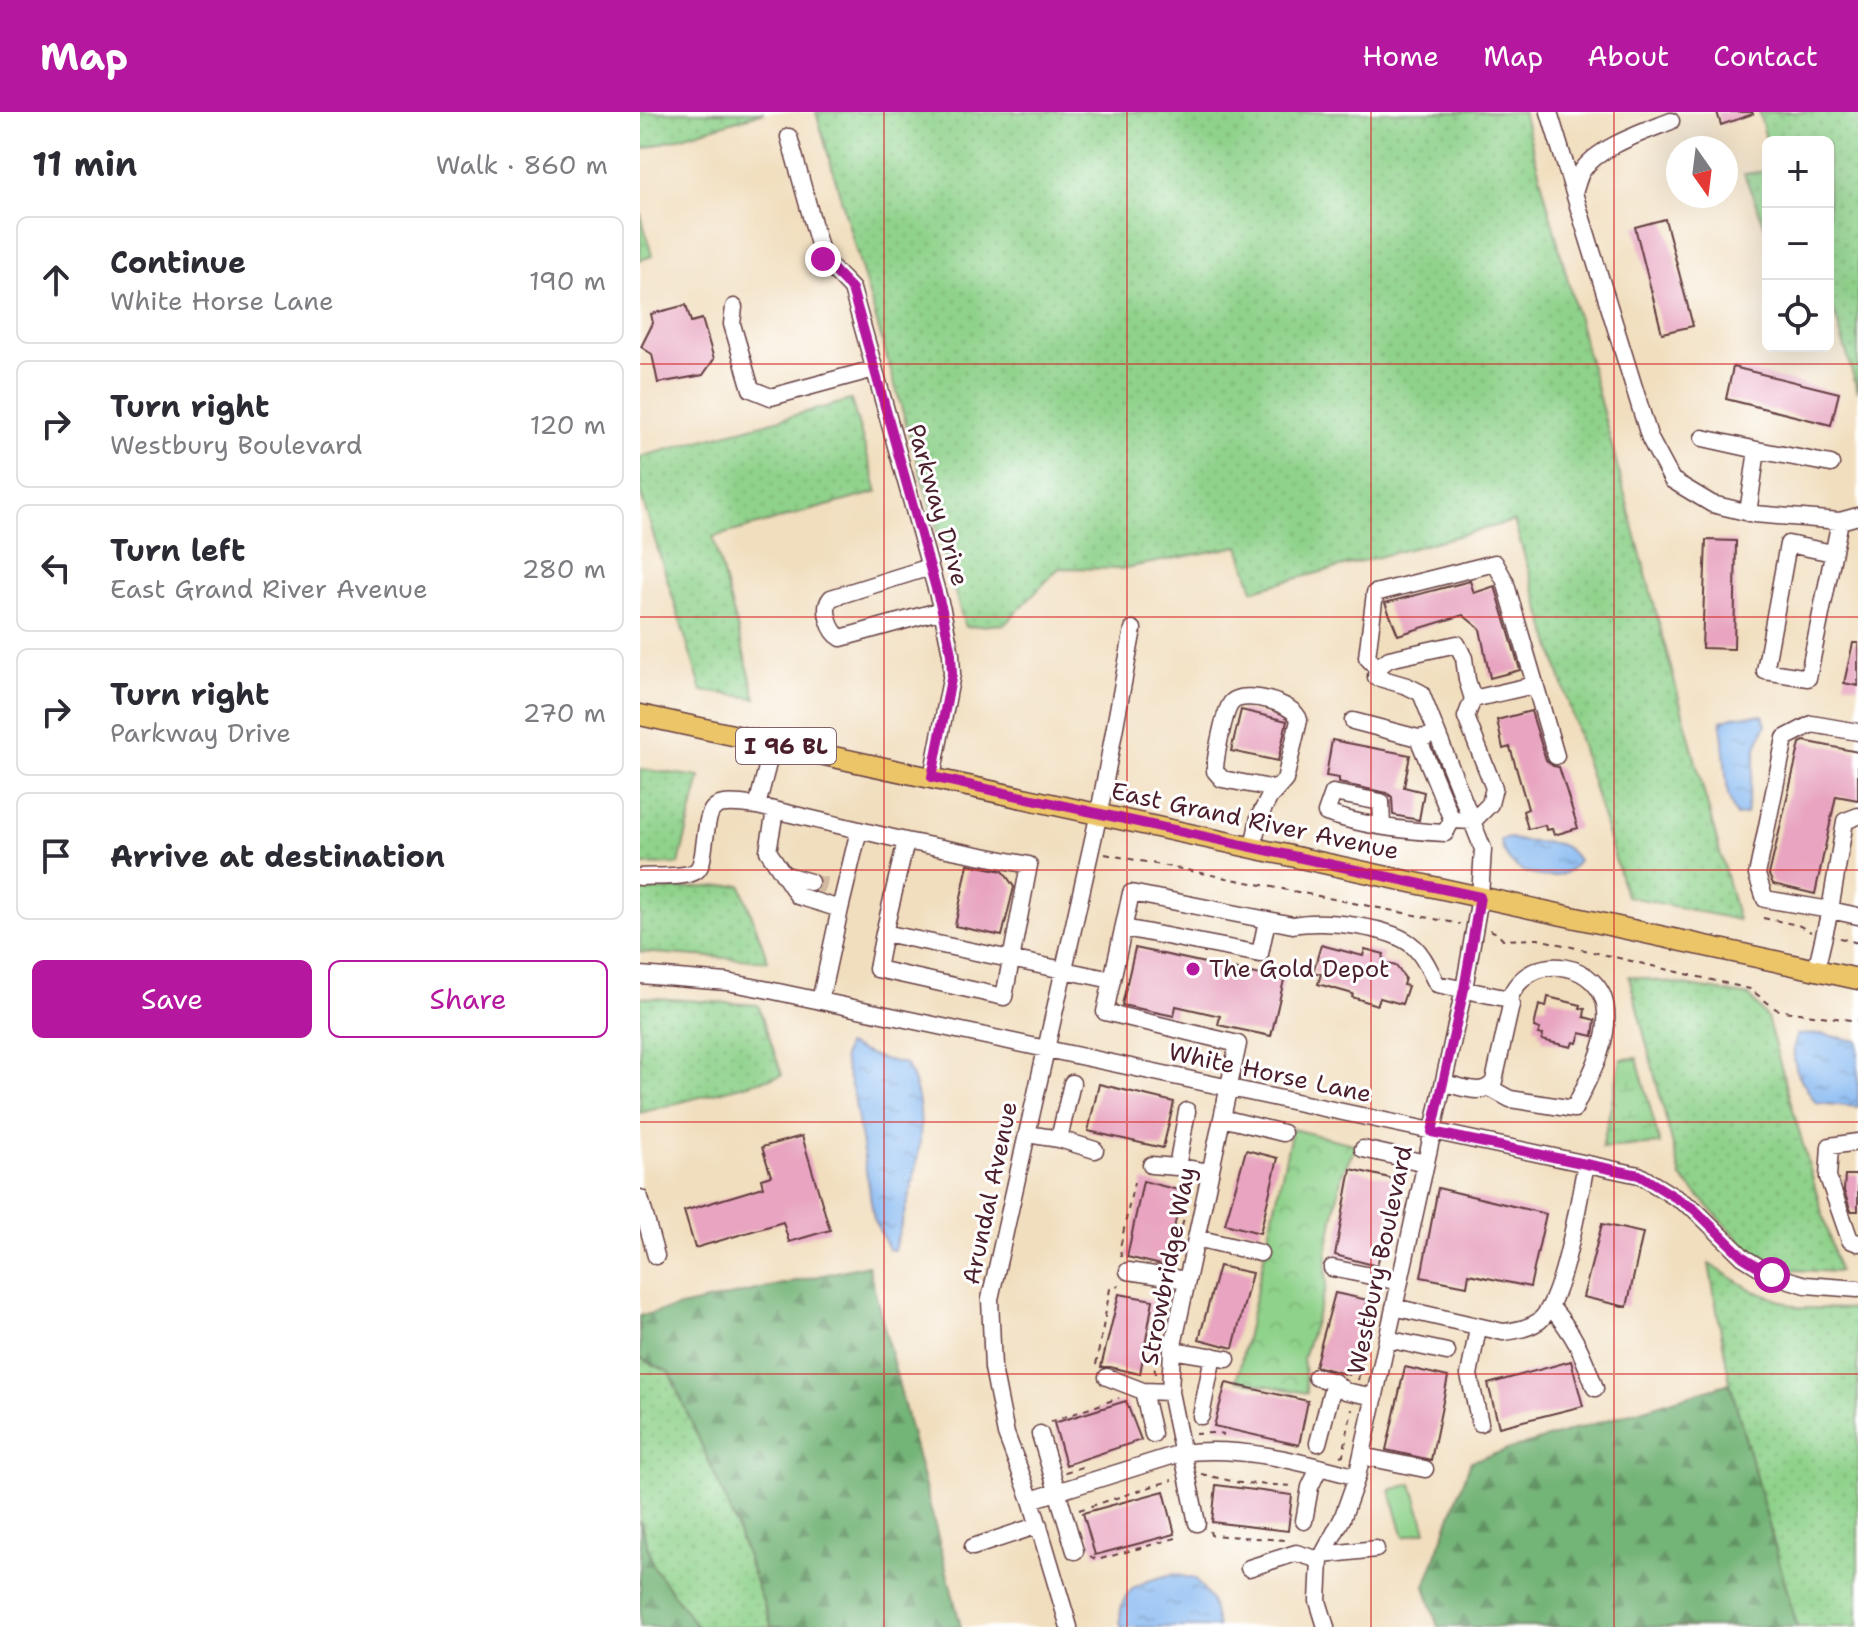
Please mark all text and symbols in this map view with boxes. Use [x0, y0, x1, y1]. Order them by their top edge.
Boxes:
text: Map [40, 31, 128, 82]
text: Home [1362, 37, 1439, 75]
text: Map [1483, 37, 1543, 75]
text: About [1587, 37, 1669, 75]
text: Contact [1713, 37, 1818, 75]
north arrow [1666, 136, 1738, 208]
map controls [1762, 136, 1834, 352]
button: + [1762, 136, 1834, 208]
text: 11 min [32, 141, 137, 187]
text: Walk · 860 m [436, 147, 608, 182]
button: − [1762, 208, 1834, 280]
route end [805, 241, 841, 277]
text: Continue [110, 242, 246, 283]
icon: ahead [34, 258, 78, 302]
text: 190 m [529, 263, 606, 298]
button: locate [1762, 280, 1834, 352]
text: White Horse Lane [110, 283, 334, 318]
text: Turn right [110, 386, 269, 427]
icon: right [34, 402, 78, 446]
text: 120 m [530, 407, 606, 442]
street label: Parkway Drive [900, 420, 976, 590]
text: Westbury Boulevard [110, 427, 362, 462]
text: Turn left [110, 530, 245, 571]
icon: left [34, 546, 78, 590]
text: 280 m [521, 551, 606, 586]
text: East Grand River Avenue [110, 571, 428, 606]
text: Turn right [110, 674, 269, 715]
icon: right [34, 690, 78, 734]
text: 270 m [523, 695, 606, 730]
text: Parkway Drive [110, 715, 291, 750]
road number: I 96 BL [736, 728, 836, 764]
street label: East Grand River Avenue [1108, 775, 1402, 867]
icon: arrive [34, 834, 78, 878]
text: Arrive at destination [110, 836, 445, 877]
place label: The Gold Depot [1209, 953, 1390, 985]
button: Save [32, 960, 312, 1038]
button: Share [328, 960, 608, 1038]
marker: The Gold Depot [1184, 960, 1202, 978]
street label: White Horse Lane [1166, 1036, 1374, 1110]
street label: Arundal Avenue [955, 1099, 1025, 1287]
street label: Westbury Boulevard [1340, 1143, 1420, 1377]
street label: Strowbridge Way [1133, 1164, 1203, 1368]
route start [1754, 1257, 1790, 1293]

